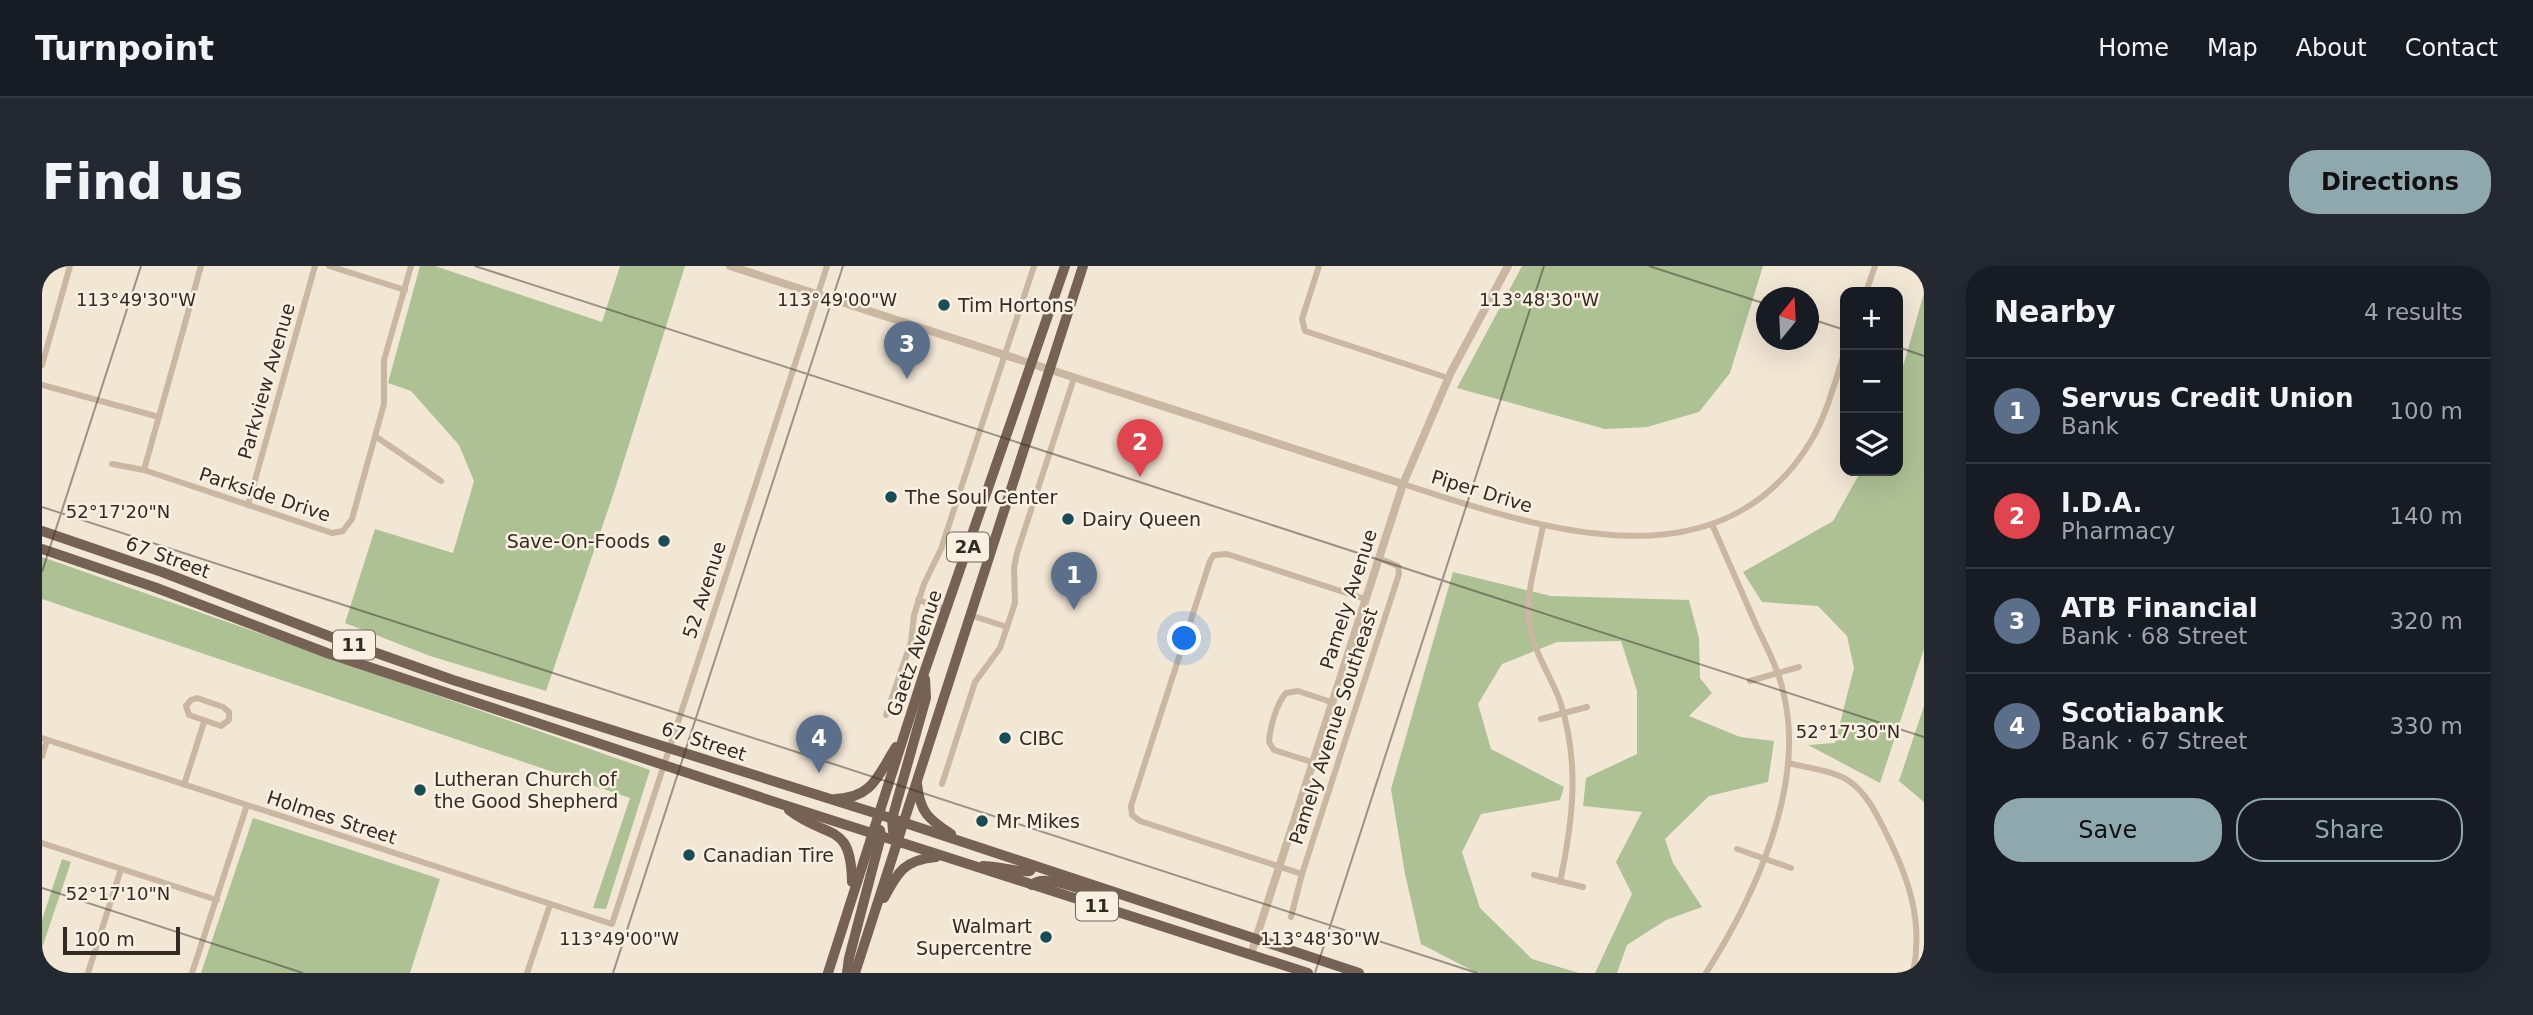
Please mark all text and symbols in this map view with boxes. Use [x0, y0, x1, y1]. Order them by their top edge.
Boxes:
text: Turnpoint [35, 29, 214, 68]
text: Home [2098, 34, 2169, 62]
text: Map [2207, 34, 2258, 62]
text: About [2296, 34, 2367, 62]
text: Contact [2405, 34, 2498, 62]
button: Directions [2289, 150, 2491, 214]
text: Find us [42, 154, 243, 211]
north arrow [1756, 287, 1819, 350]
map controls [1840, 287, 1903, 476]
button: + [1840, 287, 1903, 350]
text: 113°49'30"W [76, 289, 196, 310]
text: 113°49'00"W [777, 289, 897, 310]
text: 113°48'30"W [1479, 289, 1599, 310]
place label: Tim Hortons [957, 294, 1074, 316]
text: Nearby [1994, 294, 2116, 329]
marker: Tim Hortons [936, 297, 952, 313]
text: 4 results [2364, 299, 2463, 325]
street label: Parkview Avenue [233, 300, 299, 462]
pin: 3 [884, 321, 930, 379]
button: − [1840, 350, 1903, 413]
text: Servus Credit Union [2061, 383, 2354, 413]
text: 1 [2009, 398, 2025, 424]
text: 100 m [2389, 398, 2463, 424]
button: layers [1840, 413, 1903, 476]
text: Bank [2061, 413, 2119, 439]
pin: 2 [1117, 419, 1163, 477]
street label: Parkside Drive [197, 462, 333, 526]
street label: Piper Drive [1429, 465, 1535, 517]
place label: The Soul Center [904, 486, 1058, 508]
text: I.D.A. [2061, 488, 2143, 518]
marker: The Soul Center [883, 489, 899, 505]
text: 52°17'20"N [66, 501, 170, 522]
text: 2 [2009, 503, 2025, 529]
text: 140 m [2389, 503, 2463, 529]
place label: Dairy Queen [1082, 508, 1201, 530]
marker: Dairy Queen [1060, 511, 1076, 527]
text: Pharmacy [2061, 518, 2175, 544]
street label: Pamely Avenue [1315, 526, 1381, 672]
place label: Save-On-Foods [507, 530, 650, 552]
street label: 67 Street [123, 532, 213, 582]
marker: Save-On-Foods [656, 533, 672, 549]
road number: 2A [947, 533, 989, 562]
street label: 52 Avenue [678, 539, 730, 641]
pin: 1 [1051, 552, 1097, 610]
street label: Gaetz Avenue [882, 587, 946, 719]
text: ATB Financial [2061, 593, 2258, 623]
street label: Pamely Avenue Southeast [1284, 605, 1382, 847]
text: 3 [2009, 608, 2025, 634]
text: 320 m [2389, 608, 2463, 634]
your location [1167, 621, 1201, 655]
text: Bank · 68 Street [2061, 623, 2247, 649]
road number: 11 [333, 631, 375, 660]
text: Scotiabank [2061, 698, 2224, 728]
text: 4 [2009, 713, 2025, 739]
text: 330 m [2389, 713, 2463, 739]
pin: 4 [796, 715, 842, 773]
street label: 67 Street [659, 717, 749, 765]
text: 52°17'30"N [1796, 721, 1900, 742]
place label: CIBC [1019, 727, 1064, 749]
text: Bank · 67 Street [2061, 728, 2247, 754]
marker: CIBC [997, 730, 1013, 746]
place label: Lutheran Church of the Good Shepherd [434, 768, 618, 812]
marker: Lutheran Church of the Good Shepherd [412, 782, 428, 798]
street label: Holmes Street [264, 786, 400, 848]
button: Save [1994, 798, 2222, 862]
button: Share [2236, 798, 2463, 862]
place label: Mr Mikes [996, 810, 1080, 832]
marker: Mr Mikes [974, 813, 990, 829]
place label: Canadian Tire [703, 844, 834, 866]
marker: Canadian Tire [681, 847, 697, 863]
text: 52°17'10"N [66, 883, 170, 904]
road number: 11 [1076, 892, 1118, 920]
place label: Walmart Supercentre [916, 915, 1032, 959]
scale bar [63, 924, 180, 956]
text: 100 m [74, 928, 135, 950]
text: 113°49'00"W [559, 928, 679, 949]
text: 113°48'30"W [1260, 928, 1380, 949]
marker: Walmart Supercentre [1038, 929, 1054, 945]

